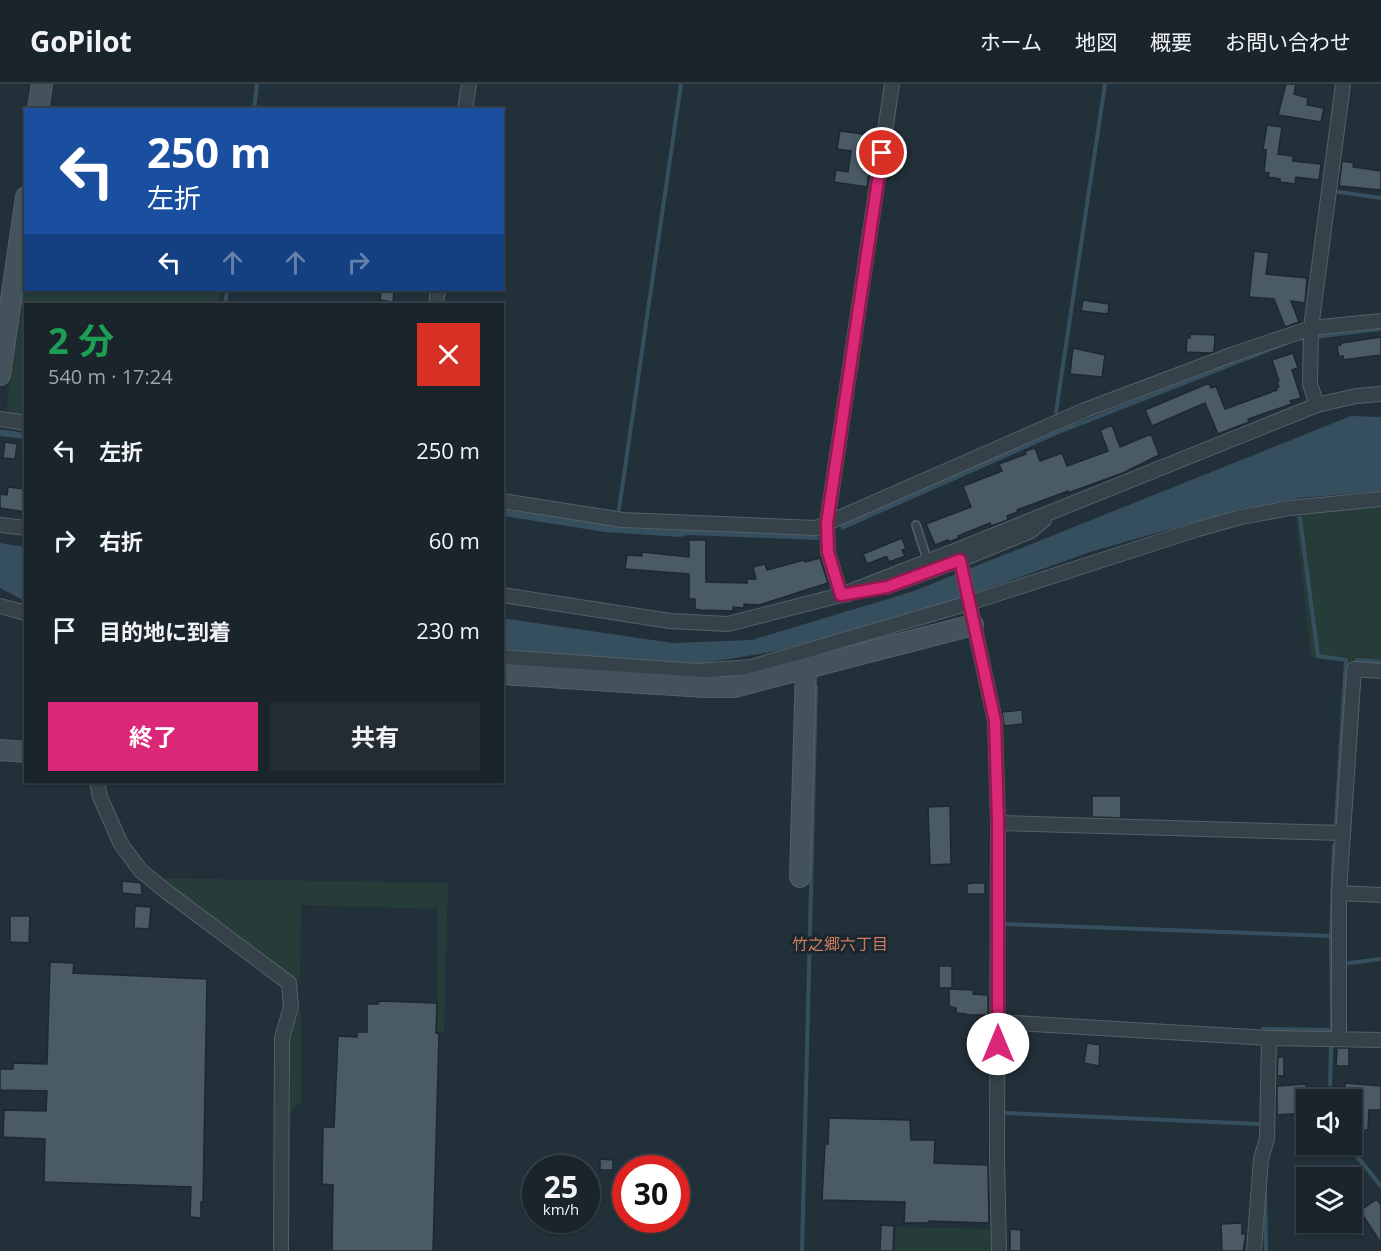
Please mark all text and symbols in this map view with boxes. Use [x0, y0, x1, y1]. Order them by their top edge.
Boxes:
text: GoPilot [30, 22, 132, 60]
text: ホーム [980, 28, 1042, 56]
text: 地図 [1075, 28, 1117, 56]
text: 概要 [1150, 28, 1192, 56]
text: お問い合わせ [1225, 28, 1351, 56]
text: 250 m [147, 123, 271, 180]
pin [856, 127, 907, 178]
icon: left [48, 132, 126, 210]
icon: arrive [865, 136, 898, 169]
text: 左折 [147, 179, 201, 216]
icon: left [153, 246, 186, 279]
icon: ahead [216, 246, 249, 279]
icon: ahead [279, 246, 312, 279]
icon: right [342, 246, 375, 279]
text: 2 分 [48, 316, 114, 365]
button: close [417, 323, 480, 386]
text: 540 m · 17:24 [48, 363, 173, 390]
icon: left [48, 434, 81, 467]
text: 250 m [416, 435, 480, 465]
text: 左折 [99, 436, 143, 466]
icon: right [48, 524, 81, 557]
text: 60 m [429, 525, 480, 555]
text: 右折 [99, 526, 143, 556]
icon: arrive [48, 614, 81, 647]
text: 230 m [416, 615, 480, 645]
text: 目的地に到着 [99, 616, 231, 646]
button: 終了 [48, 702, 258, 771]
button: 共有 [270, 702, 480, 771]
district label: 竹之郷六丁目 [792, 933, 888, 955]
position arrow [966, 1012, 1030, 1076]
map controls [1296, 1089, 1362, 1233]
button: sound [1296, 1089, 1362, 1155]
speed limit sign: 30 [612, 1155, 690, 1233]
text: 25 [544, 1166, 578, 1207]
button: layers [1296, 1167, 1362, 1233]
text: km/h [543, 1199, 579, 1219]

